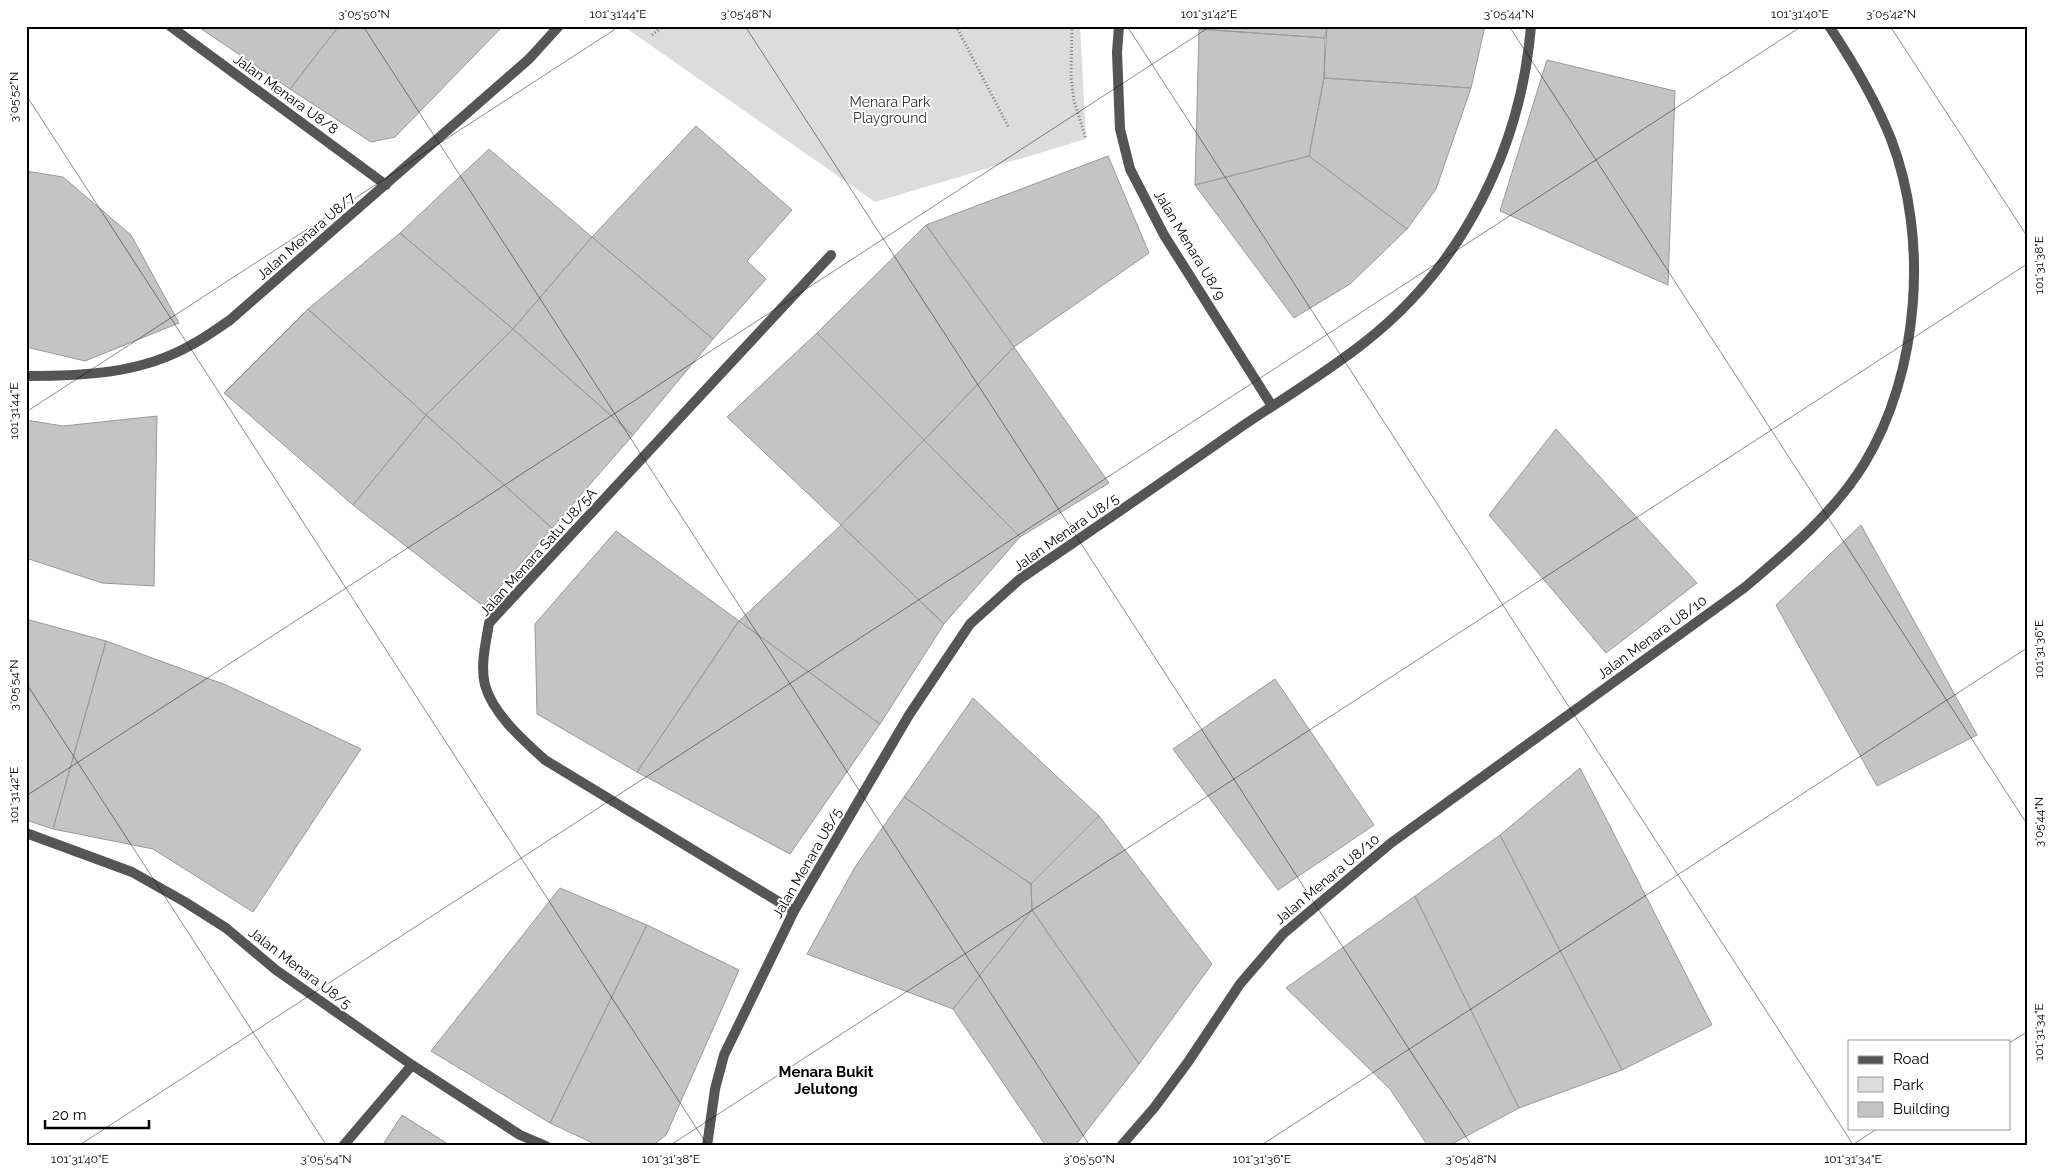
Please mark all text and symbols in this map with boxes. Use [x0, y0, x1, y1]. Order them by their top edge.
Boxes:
text: 3°05'50"N [338, 7, 390, 21]
text: 101°31'44"E [590, 7, 646, 21]
text: 3°05'48"N [721, 7, 771, 21]
text: 101°31'42"E [1181, 7, 1237, 21]
text: 3°05'44"N [1484, 7, 1534, 21]
text: 101°31'40"E [1771, 7, 1829, 21]
text: 3°05'42"N [1866, 7, 1916, 21]
street label: Jalan Menara U8/8 [231, 51, 341, 137]
text: 3°05'52"N [7, 72, 21, 122]
park label: Menara Park Playground [850, 94, 931, 126]
street label: Jalan Menara U8/9 [1151, 187, 1229, 303]
street label: Jalan Menara U8/7 [254, 189, 359, 283]
text: 101°31'38"E [2032, 236, 2046, 294]
text: 101°31'44"E [7, 383, 21, 439]
street label: Jalan Menara Satu U8/5A [476, 484, 600, 619]
street label: Jalan Menara U8/5 [1011, 490, 1122, 574]
street label: Jalan Menara U8/10 [1594, 592, 1710, 682]
text: 101°31'36"E [2032, 620, 2046, 678]
text: 3°05'54"N [7, 660, 21, 710]
text: 101°31'42"E [7, 767, 21, 823]
text: 3°05'44"N [2032, 797, 2046, 847]
street label: Jalan Menara U8/5 [769, 805, 845, 921]
street label: Jalan Menara U8/10 [1272, 831, 1382, 927]
street label: Jalan Menara U8/5 [246, 924, 355, 1012]
text: 101°31'34"E [2032, 1003, 2046, 1061]
legend [1848, 1040, 2010, 1130]
text: Road [1893, 1050, 1929, 1068]
district label: Menara Bukit Jelutong [779, 1063, 874, 1098]
text: Park [1893, 1076, 1924, 1094]
scale bar [45, 1097, 149, 1129]
text: Building [1893, 1100, 1950, 1118]
text: 20 m [52, 1106, 87, 1124]
text: 101°31'40"E [51, 1152, 109, 1166]
text: 3°05'54"N [301, 1152, 351, 1166]
text: 101°31'38"E [642, 1152, 700, 1166]
text: 3°05'50"N [1063, 1152, 1115, 1166]
text: 101°31'36"E [1233, 1152, 1291, 1166]
text: 3°05'48"N [1446, 1152, 1496, 1166]
text: 101°31'34"E [1824, 1152, 1882, 1166]

